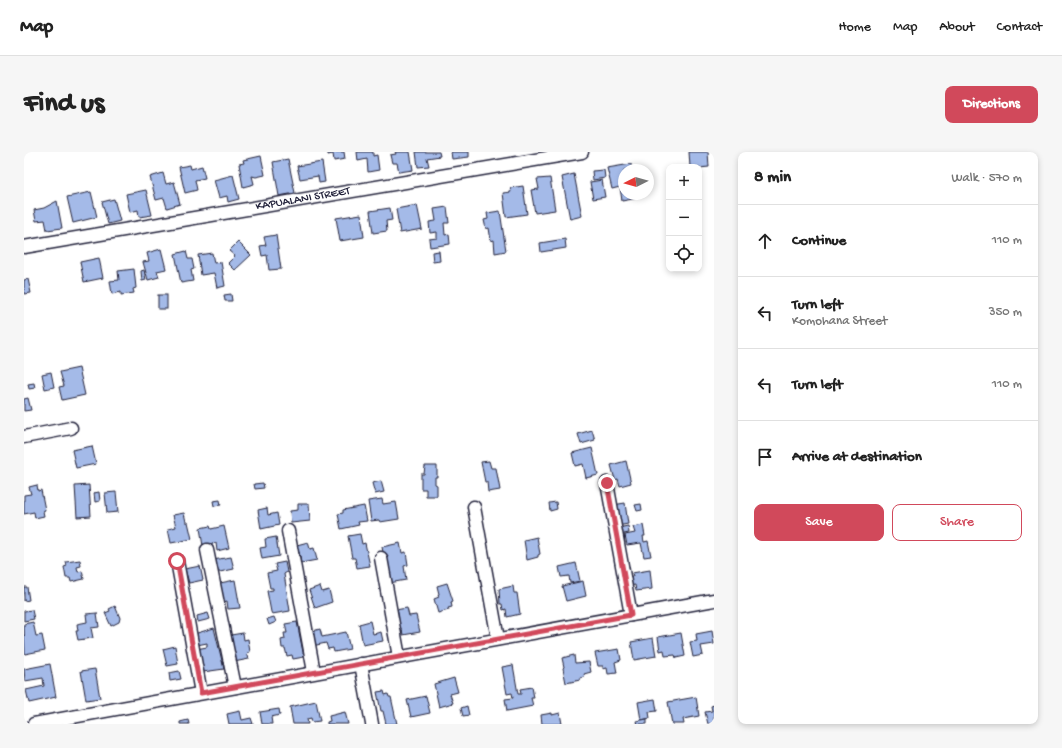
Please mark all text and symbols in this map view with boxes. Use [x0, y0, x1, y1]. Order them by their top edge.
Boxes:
text: Map [20, 16, 53, 39]
text: Home [839, 19, 871, 36]
text: Map [893, 19, 917, 36]
text: About [939, 19, 975, 36]
text: Contact [997, 19, 1042, 36]
button: Directions [945, 86, 1038, 123]
text: Find us [24, 88, 104, 121]
north arrow [618, 164, 654, 200]
map controls [666, 164, 702, 272]
button: + [666, 164, 702, 200]
text: 8 min [754, 168, 791, 188]
text: Walk · 570 m [952, 171, 1022, 186]
street label: KAPUALANI STREET [255, 184, 353, 214]
button: − [666, 200, 702, 236]
icon: ahead [754, 230, 776, 252]
text: Continue [792, 232, 846, 250]
text: 110 m [992, 233, 1022, 248]
button: locate [666, 236, 702, 272]
text: Turn left [792, 296, 843, 314]
icon: left [754, 302, 776, 324]
text: 350 m [989, 305, 1022, 320]
text: Komohana Street [792, 314, 887, 329]
icon: left [754, 374, 776, 396]
text: Turn left [792, 376, 843, 394]
text: 110 m [992, 377, 1022, 392]
icon: arrive [754, 446, 776, 468]
text: Arrive at destination [792, 448, 922, 466]
route end [598, 474, 616, 492]
button: Save [754, 504, 884, 541]
button: Share [892, 504, 1022, 541]
route start [168, 552, 186, 570]

